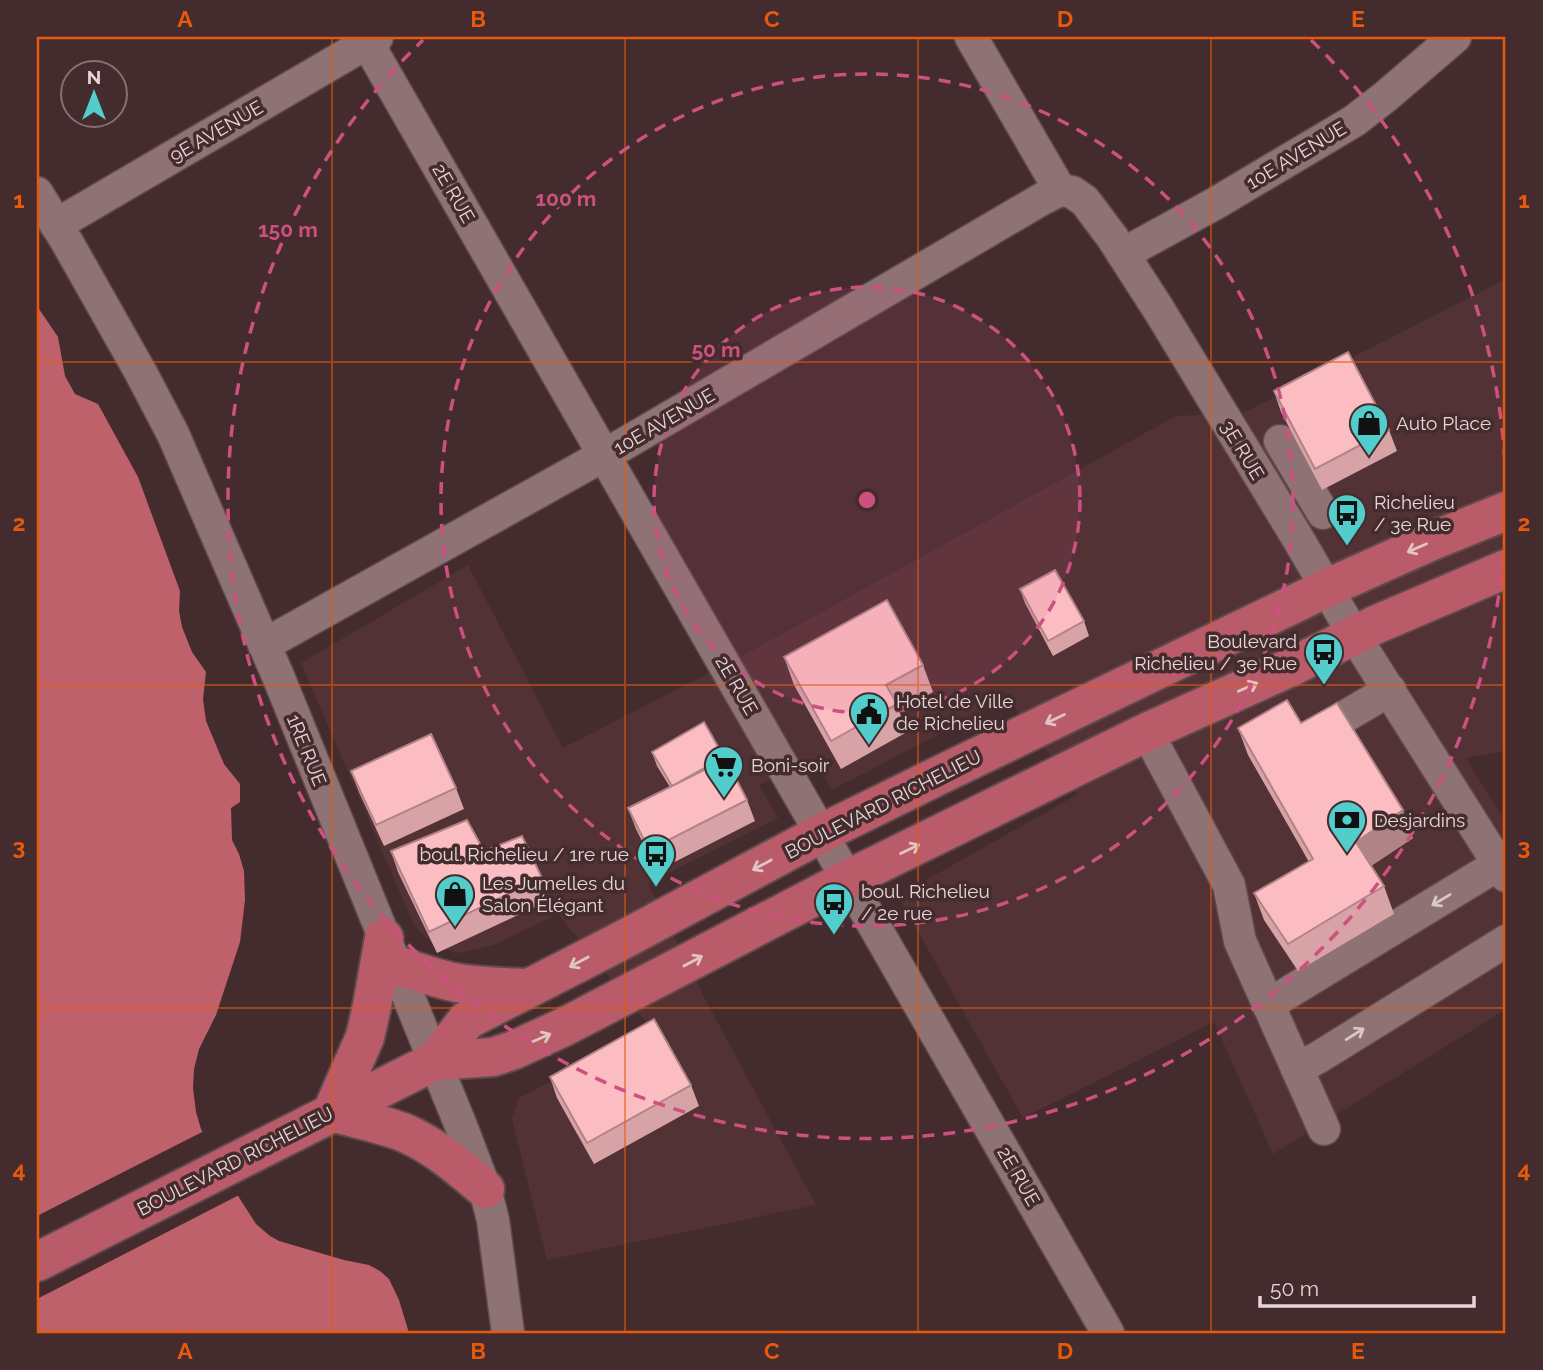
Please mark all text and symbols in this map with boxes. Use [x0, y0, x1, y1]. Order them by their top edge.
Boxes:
text: A [177, 5, 193, 32]
text: B [470, 5, 486, 32]
text: C [764, 5, 780, 32]
text: D [1057, 5, 1073, 32]
text: E [1351, 5, 1365, 32]
north arrow [60, 60, 130, 130]
text: N [87, 66, 101, 88]
street label: 9E AVENUE [166, 96, 266, 166]
street label: 10E AVENUE [1242, 117, 1350, 193]
street label: 2E RUE [428, 160, 480, 226]
text: 1 [13, 186, 25, 213]
text: 100 m [536, 186, 596, 211]
text: 1 [1518, 186, 1530, 213]
text: 150 m [258, 217, 318, 242]
text: 50 m [691, 337, 741, 362]
street label: 10E AVENUE [610, 383, 718, 459]
shop icon: Auto Place [1348, 402, 1390, 457]
place label: Auto Place [1396, 412, 1491, 434]
street label: 3E RUE [1217, 417, 1269, 483]
centre of rings [855, 488, 879, 512]
place label: Richelieu / 3e Rue [1374, 491, 1455, 535]
bus stop icon: Richelieu / 3e Rue [1326, 492, 1368, 547]
text: 2 [13, 509, 25, 536]
text: 2 [1518, 509, 1530, 536]
one-way arrow [1407, 542, 1428, 555]
place label: Boulevard Richelieu / 3e Rue [1134, 630, 1297, 674]
bus stop icon: Boulevard Richelieu / 3e Rue [1303, 631, 1345, 686]
street label: 2E RUE [711, 652, 763, 718]
one-way arrow [1237, 679, 1258, 693]
place label: Hotel de Ville de Richelieu [896, 690, 1014, 734]
public building icon: Hotel de Ville de Richelieu [848, 691, 890, 746]
street label: 1RE RUE [283, 711, 331, 789]
one-way arrow [1045, 713, 1066, 727]
supermarket icon: Boni-soir [703, 744, 745, 799]
street label: BOULEVARD RICHELIEU [781, 745, 985, 863]
place label: Boni-soir [751, 754, 830, 776]
bank icon: Desjardins [1326, 799, 1368, 854]
place label: Desjardins [1374, 809, 1465, 831]
text: 3 [13, 833, 25, 860]
bus stop icon: boul. Richelieu / 1re rue [635, 833, 677, 888]
text: 3 [1518, 833, 1530, 860]
one-way arrow [899, 842, 920, 855]
place label: boul. Richelieu / 1re rue [419, 843, 629, 865]
one-way arrow [752, 859, 773, 872]
place label: Les Jumelles du Salon Élégant [482, 872, 625, 916]
shop icon: Les Jumelles du Salon Élégant [434, 873, 476, 928]
place label: boul. Richelieu / 2e rue [861, 880, 990, 924]
bus stop icon: boul. Richelieu / 2e rue [813, 881, 855, 936]
one-way arrow [1431, 893, 1451, 907]
one-way arrow [682, 954, 703, 967]
one-way arrow [569, 956, 590, 970]
one-way arrow [1345, 1027, 1365, 1041]
one-way arrow [530, 1031, 551, 1044]
street label: BOULEVARD RICHELIEU [133, 1102, 337, 1220]
street label: 2E RUE [993, 1143, 1045, 1209]
text: 4 [12, 1156, 26, 1183]
text: 4 [1517, 1156, 1531, 1183]
scale bar [1260, 1265, 1473, 1309]
text: 50 m [1270, 1276, 1319, 1301]
text: A [177, 1337, 193, 1364]
text: B [470, 1337, 486, 1364]
text: C [764, 1337, 780, 1364]
text: D [1057, 1337, 1073, 1364]
text: E [1351, 1337, 1365, 1364]

